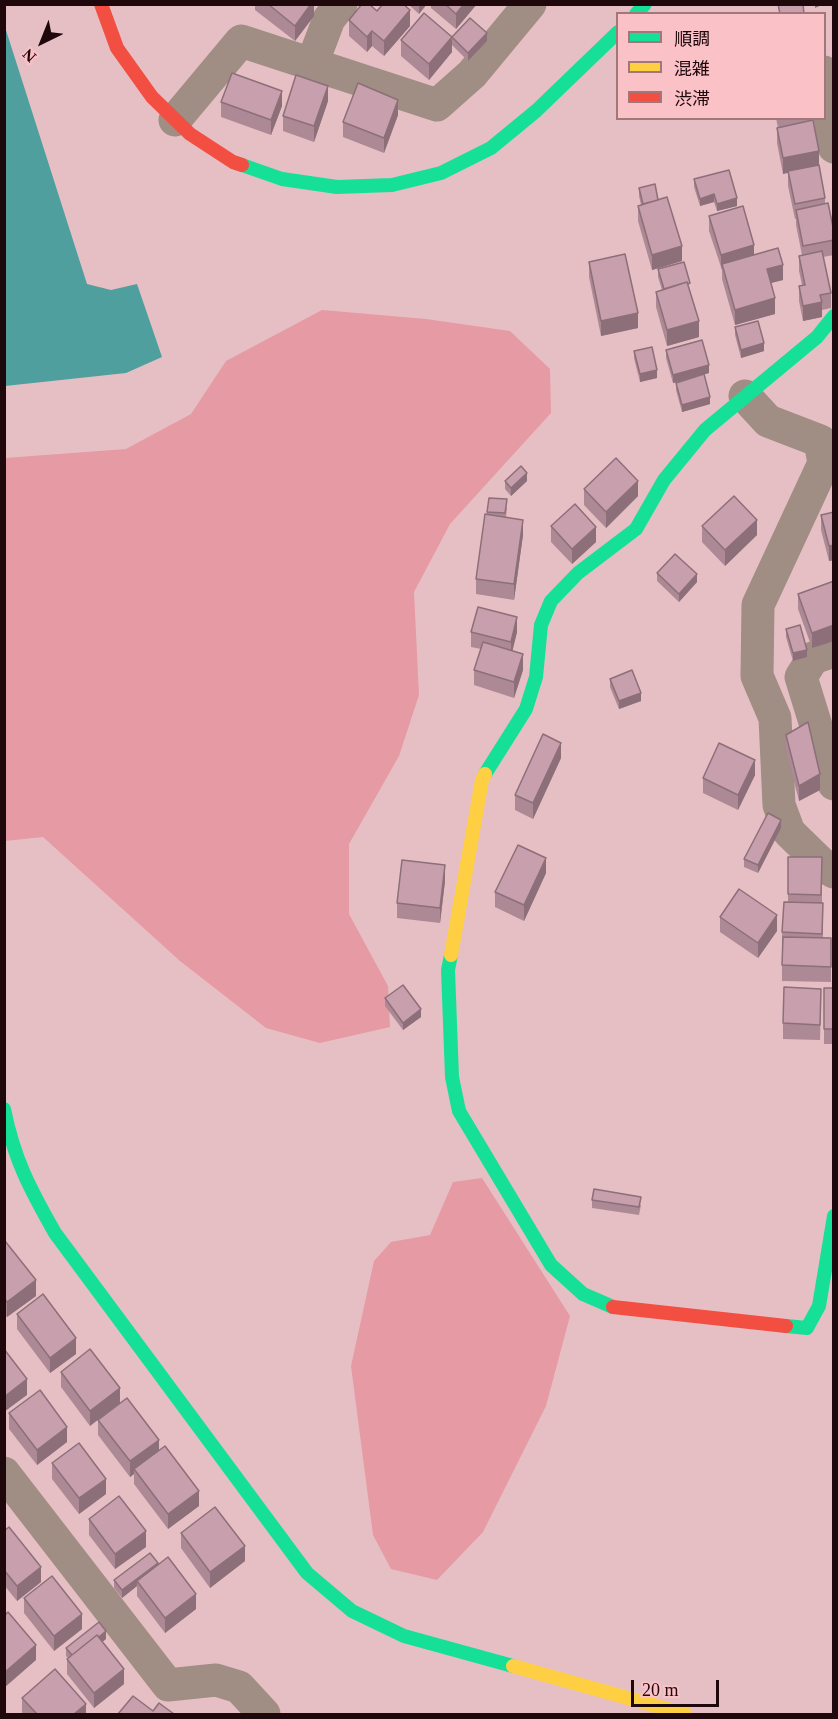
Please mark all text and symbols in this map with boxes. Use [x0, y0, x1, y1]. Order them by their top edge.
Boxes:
north arrow [12, 12, 72, 72]
legend [616, 12, 826, 120]
text: 順調 [674, 29, 710, 49]
text: N [19, 45, 39, 66]
text: 混雑 [674, 59, 710, 79]
text: 渋滞 [674, 89, 710, 109]
scale bar [634, 1668, 722, 1706]
text: 20 m [642, 1680, 679, 1700]

